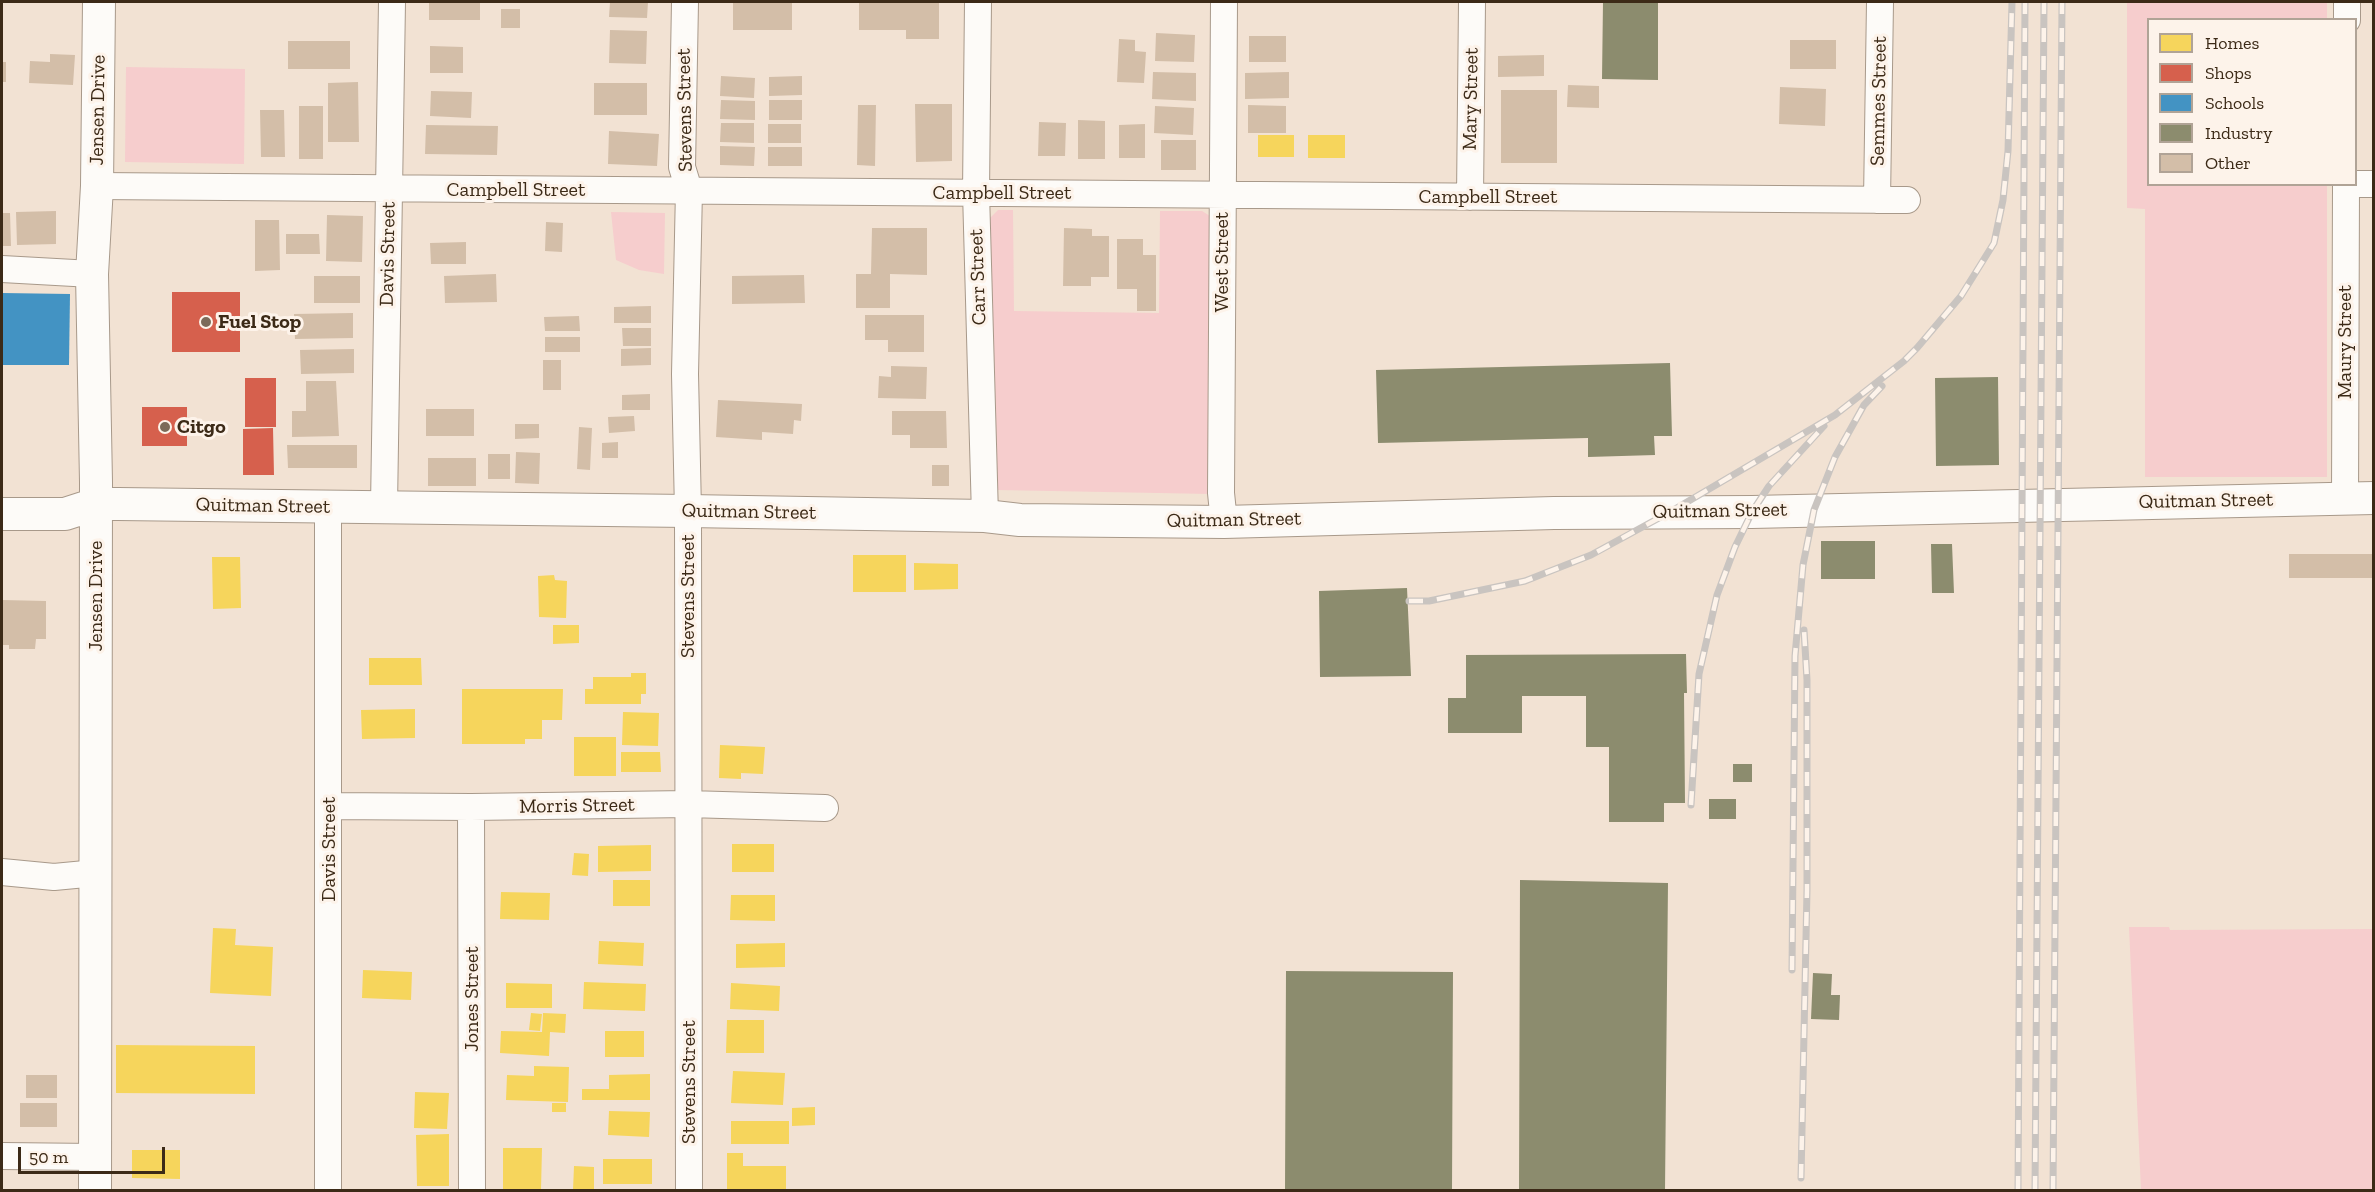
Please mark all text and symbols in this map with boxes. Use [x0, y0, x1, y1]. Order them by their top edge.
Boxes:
legend [2147, 18, 2357, 186]
text: Homes [2205, 32, 2259, 54]
street label: Semmes Street [1866, 36, 1892, 166]
street label: Mary Street [1458, 47, 1484, 151]
street label: Stevens Street [672, 48, 698, 172]
street label: Jensen Drive [85, 54, 111, 166]
text: Shops [2205, 62, 2252, 84]
text: Schools [2205, 92, 2264, 114]
text: Industry [2205, 122, 2272, 144]
text: Other [2205, 152, 2251, 174]
street label: Campbell Street [447, 178, 585, 202]
street label: Campbell Street [933, 181, 1071, 205]
street label: Campbell Street [1419, 185, 1557, 209]
street label: Davis Street [375, 201, 401, 307]
street label: West Street [1210, 212, 1234, 312]
street label: Carr Street [964, 228, 992, 326]
street label: Maury Street [2333, 285, 2357, 399]
place label: Fuel Stop [218, 310, 301, 334]
marker: Fuel Stop [199, 315, 213, 329]
place label: Citgo [177, 415, 226, 439]
marker: Citgo [158, 420, 172, 434]
street label: Quitman Street [2139, 488, 2273, 514]
street label: Quitman Street [196, 493, 330, 519]
street label: Quitman Street [1653, 498, 1787, 524]
street label: Quitman Street [682, 499, 816, 525]
street label: Quitman Street [1167, 507, 1301, 533]
street label: Stevens Street [676, 534, 700, 658]
street label: Jensen Drive [84, 541, 108, 651]
street label: Morris Street [519, 793, 635, 819]
street label: Davis Street [317, 796, 341, 902]
street label: Jones Street [460, 946, 484, 1052]
street label: Stevens Street [677, 1020, 701, 1144]
scale bar [21, 1135, 168, 1173]
text: 50 m [29, 1146, 68, 1168]

